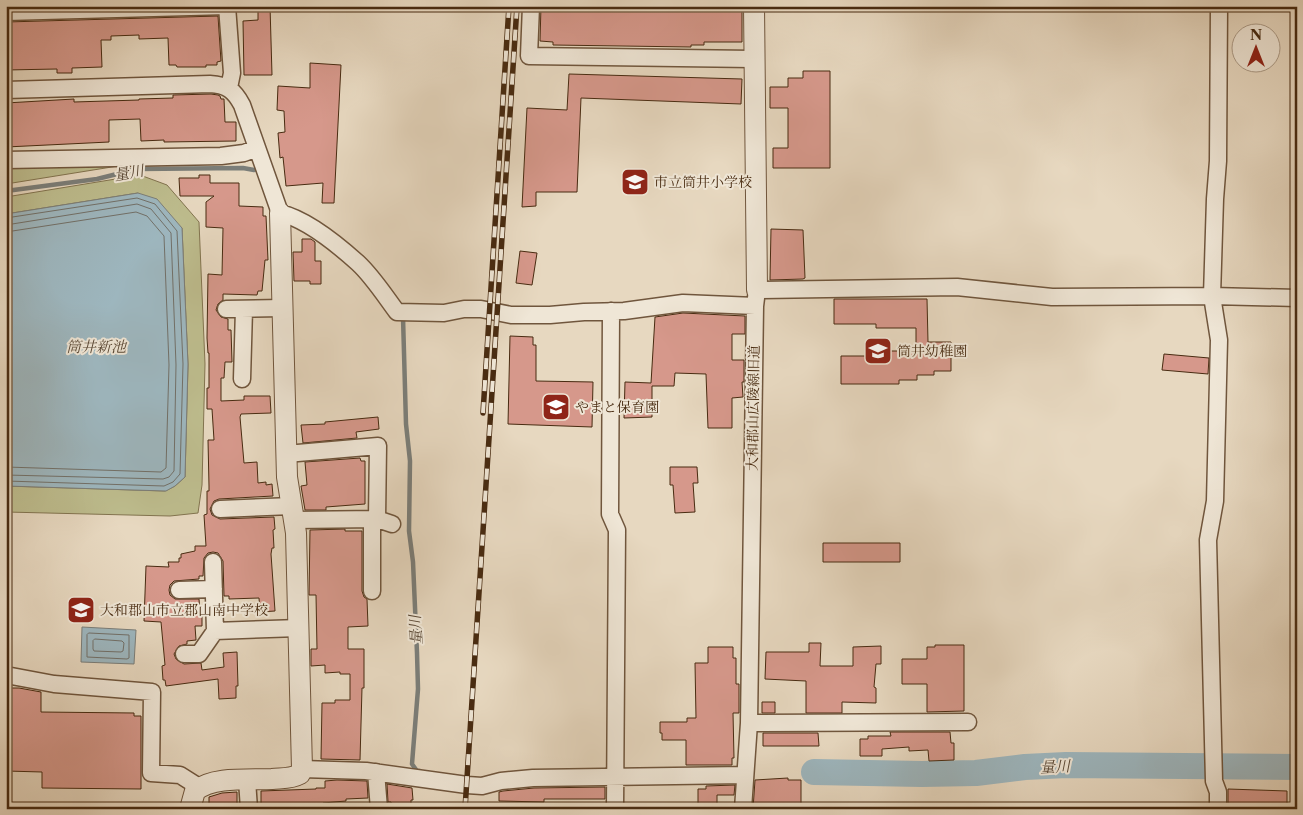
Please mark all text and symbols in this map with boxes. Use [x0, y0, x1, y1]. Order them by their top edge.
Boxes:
north arrow [1230, 22, 1280, 72]
text: N [1250, 26, 1262, 44]
water label: 量川 [112, 160, 147, 184]
school or university icon: 市立筒井小学校 [620, 167, 650, 197]
place label: 市立筒井小学校 [654, 173, 752, 191]
school or university icon: 筒井幼稚園 [863, 336, 893, 366]
water label: 筒井新池 [66, 337, 128, 356]
place label: 筒井幼稚園 [897, 342, 967, 360]
street label: 大和郡山広陵線旧道 [743, 345, 763, 471]
school or university icon: やまと保育園 [541, 392, 571, 422]
place label: やまと保育園 [575, 398, 659, 416]
school or university icon: 大和郡山市立郡山南中学校 [66, 595, 96, 625]
place label: 大和郡山市立郡山南中学校 [100, 601, 268, 619]
water label: 量川 [405, 612, 426, 646]
water label: 量川 [1039, 756, 1072, 777]

